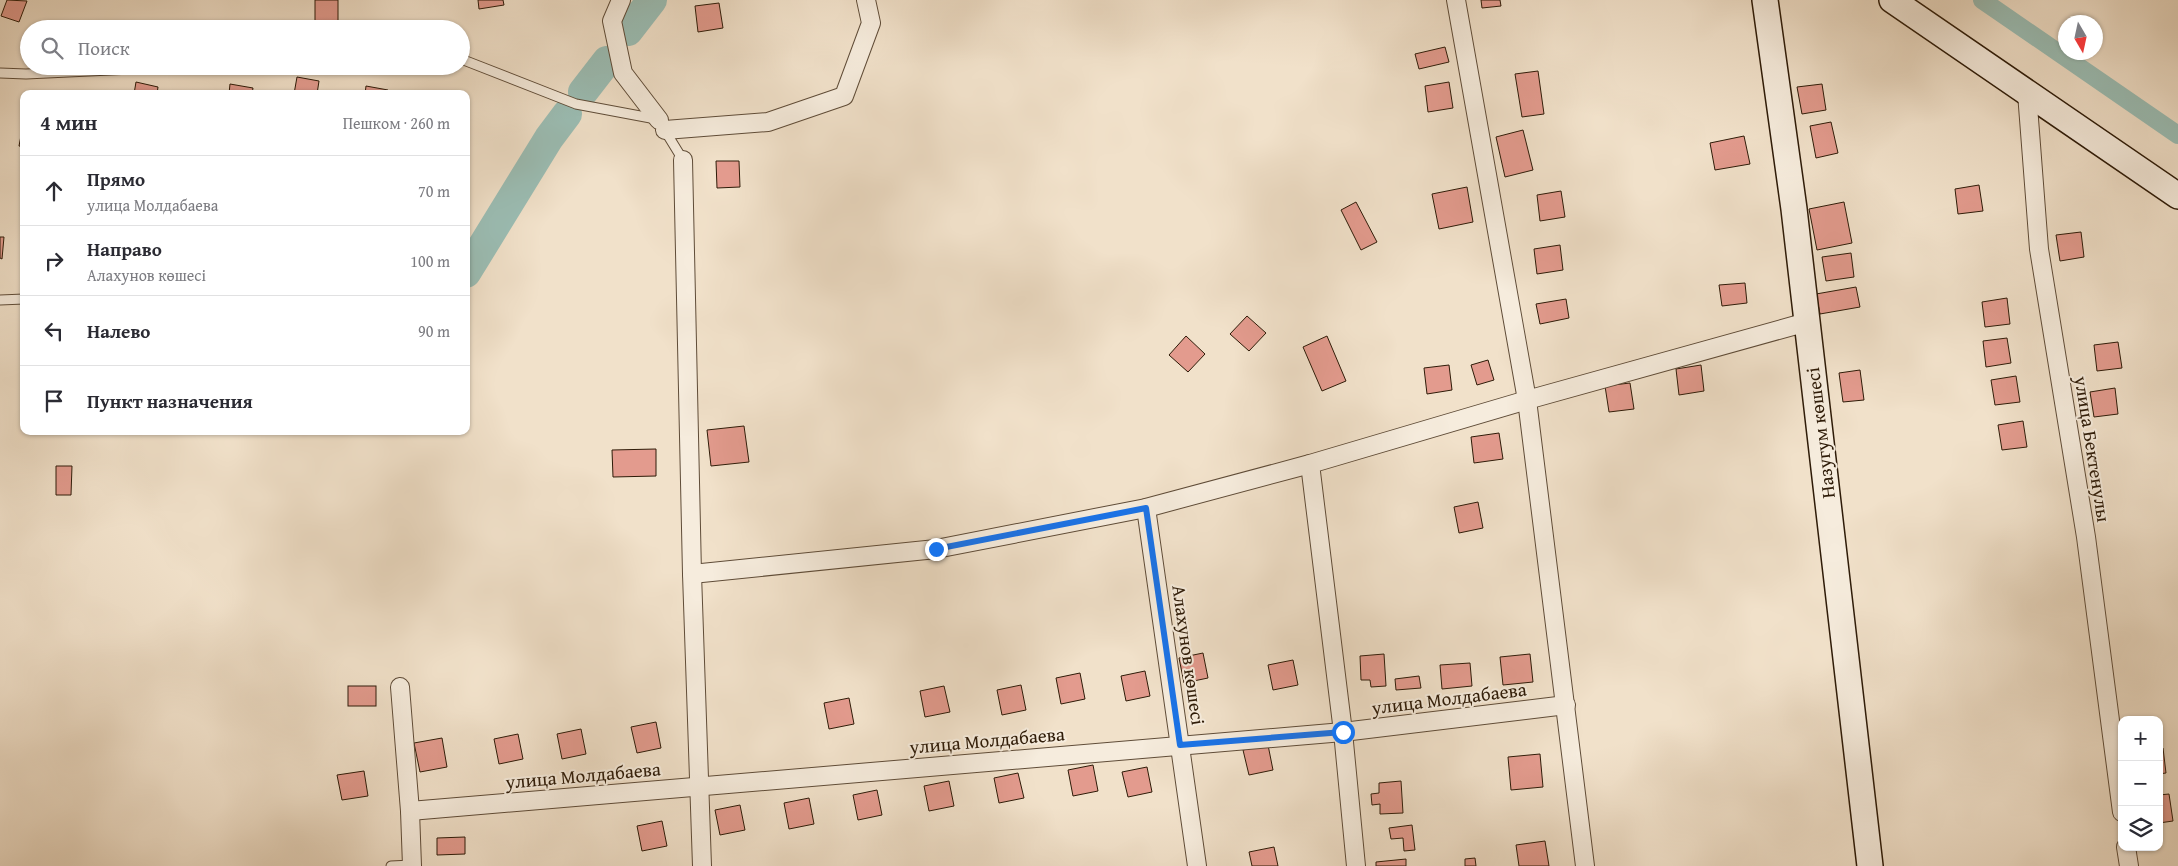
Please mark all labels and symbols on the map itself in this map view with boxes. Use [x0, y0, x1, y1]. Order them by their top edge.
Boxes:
north arrow [2058, 15, 2103, 60]
street label: Назугум көшесі [1798, 366, 1842, 500]
street label: улица Бектенулы [2067, 373, 2118, 524]
route end [925, 538, 948, 561]
street label: Алахунов көшесі [1165, 583, 1213, 727]
street label: улица Молдабаева [1369, 675, 1528, 722]
street label: улица Молдабаева [907, 719, 1066, 761]
route start [1332, 721, 1355, 744]
street label: улица Молдабаева [503, 754, 662, 796]

